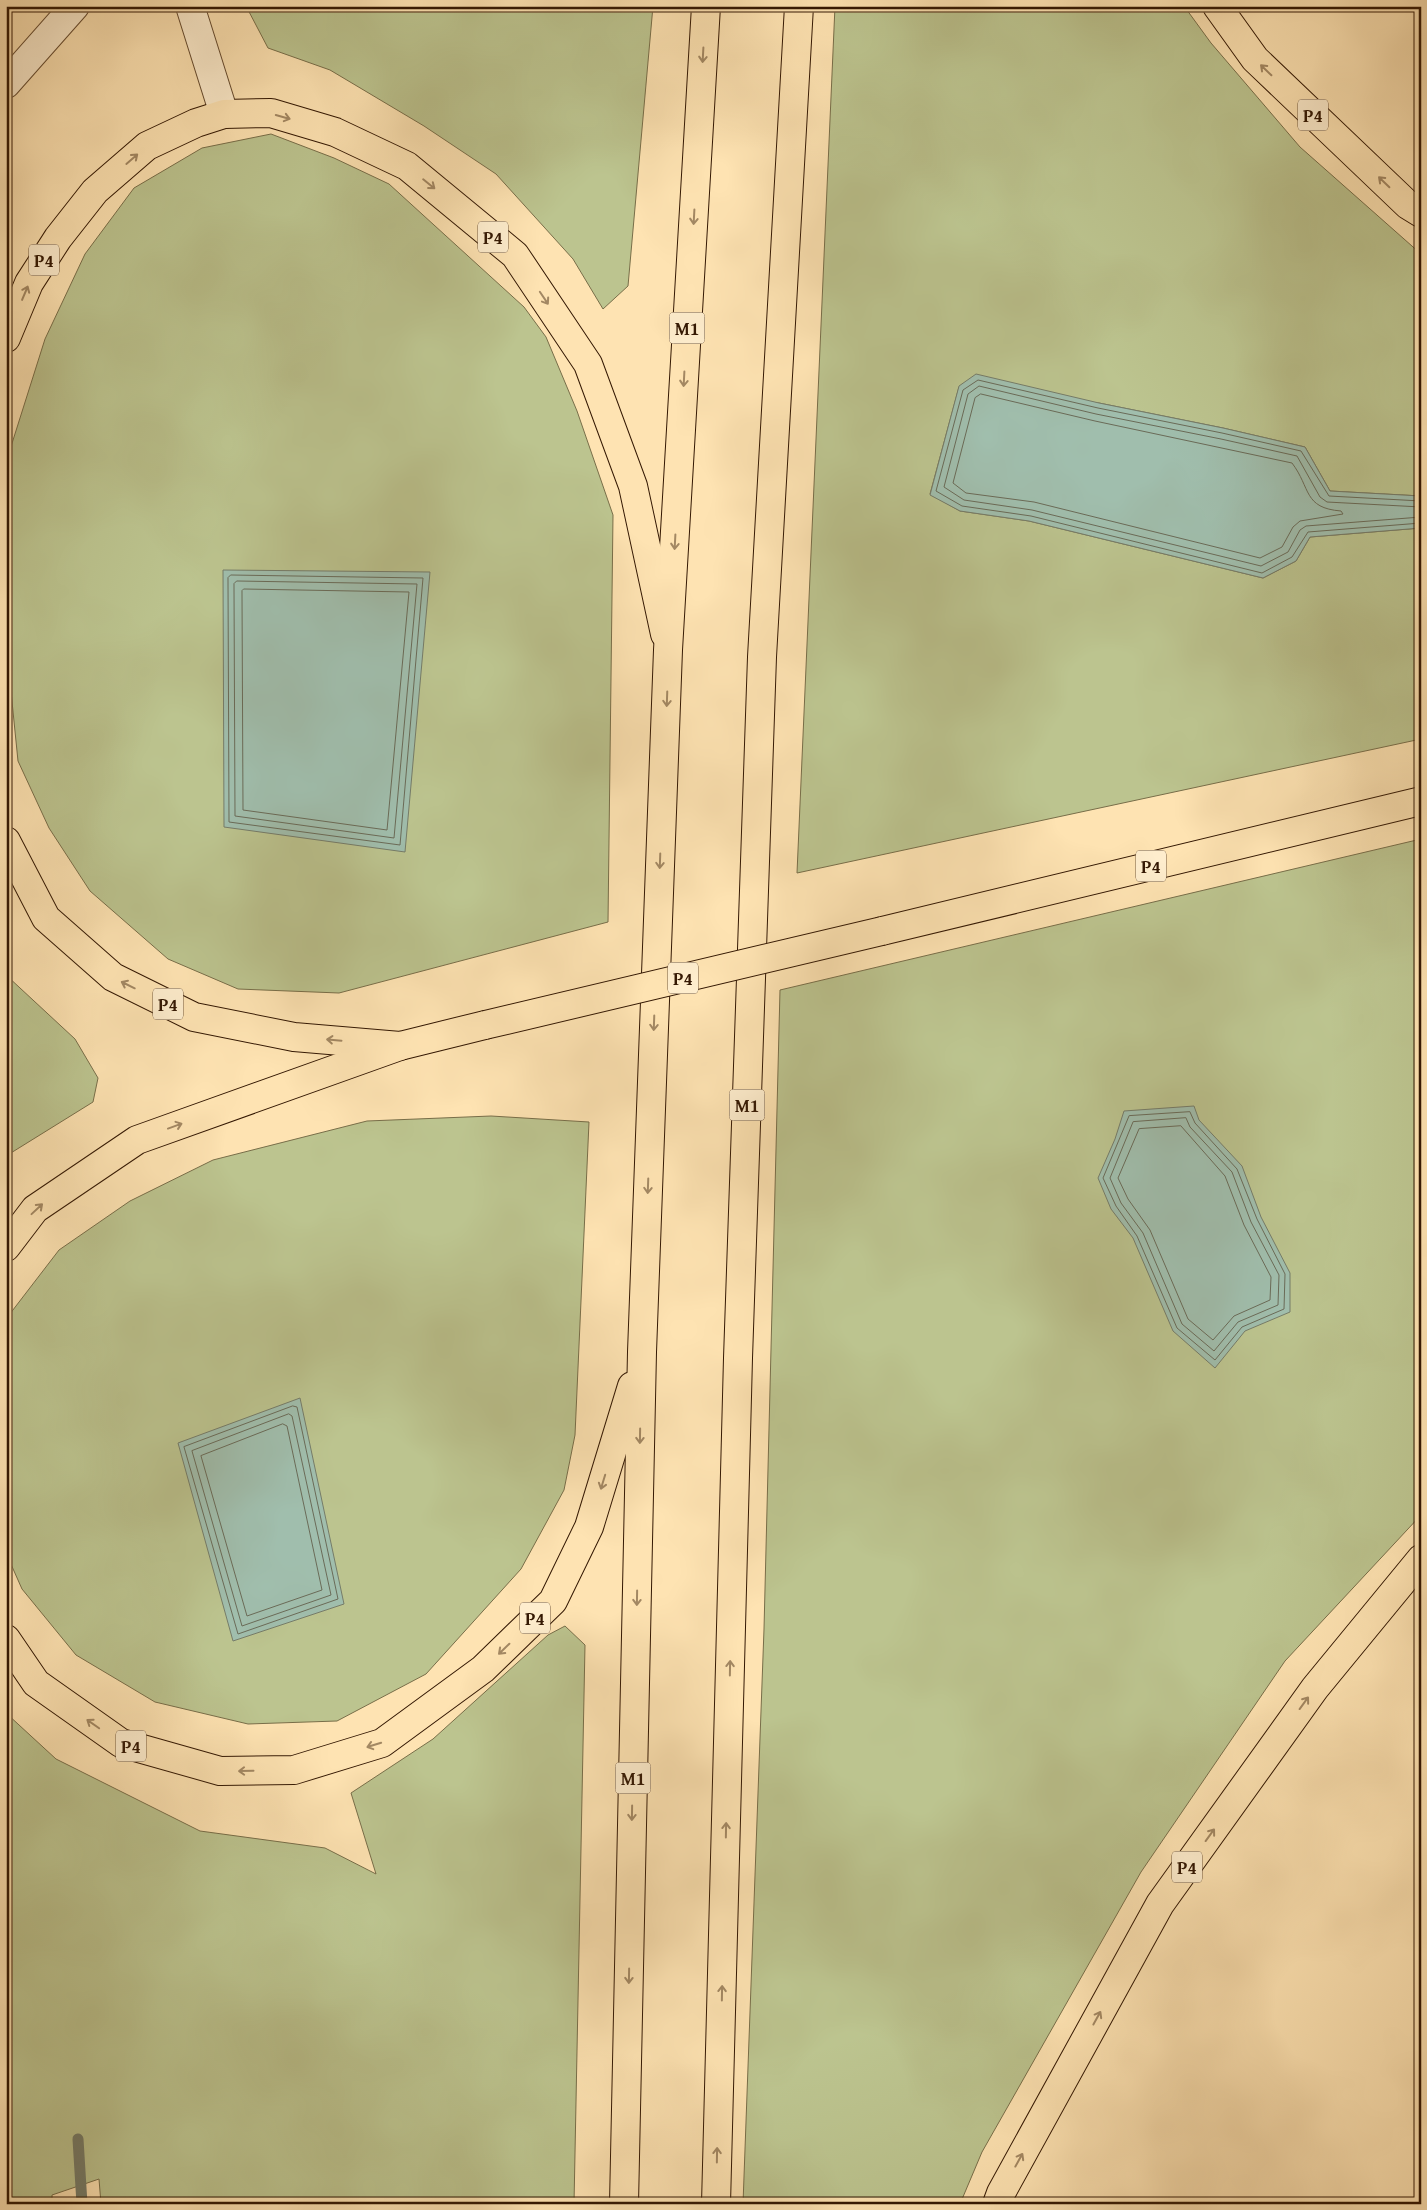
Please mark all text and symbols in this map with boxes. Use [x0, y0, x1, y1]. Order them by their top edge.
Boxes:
one-way arrow [698, 47, 707, 63]
one-way arrow [1260, 64, 1272, 76]
road number: Р4 [1298, 100, 1328, 130]
one-way arrow [275, 112, 291, 122]
one-way arrow [126, 153, 139, 165]
one-way arrow [1377, 176, 1390, 188]
one-way arrow [423, 179, 436, 190]
one-way arrow [689, 209, 698, 225]
road number: Р4 [478, 222, 508, 252]
road number: Р4 [29, 244, 59, 276]
one-way arrow [21, 286, 30, 302]
one-way arrow [539, 290, 549, 304]
road number: М1 [670, 312, 704, 343]
one-way arrow [680, 371, 689, 387]
one-way arrow [670, 533, 679, 549]
one-way arrow [662, 690, 671, 706]
road number: Р4 [1136, 850, 1166, 881]
one-way arrow [656, 853, 665, 869]
road number: Р4 [668, 962, 698, 994]
one-way arrow [121, 980, 136, 989]
road number: Р4 [153, 989, 183, 1020]
one-way arrow [650, 1015, 659, 1031]
one-way arrow [326, 1036, 342, 1045]
road number: М1 [730, 1090, 764, 1120]
one-way arrow [167, 1121, 182, 1130]
one-way arrow [644, 1178, 653, 1194]
one-way arrow [30, 1204, 43, 1215]
one-way arrow [635, 1427, 645, 1443]
one-way arrow [597, 1474, 607, 1490]
one-way arrow [632, 1590, 642, 1606]
road number: Р4 [520, 1602, 550, 1634]
one-way arrow [498, 1643, 510, 1655]
one-way arrow [725, 1660, 735, 1676]
one-way arrow [1299, 1696, 1309, 1710]
one-way arrow [86, 1719, 100, 1729]
road number: Р4 [116, 1730, 146, 1762]
one-way arrow [366, 1741, 382, 1751]
road number: М1 [616, 1762, 650, 1794]
one-way arrow [238, 1766, 254, 1775]
one-way arrow [628, 1805, 637, 1821]
one-way arrow [721, 1822, 731, 1838]
one-way arrow [1204, 1829, 1215, 1842]
road number: Р4 [1172, 1851, 1202, 1882]
one-way arrow [624, 1967, 634, 1983]
one-way arrow [717, 1985, 726, 2001]
one-way arrow [1093, 2011, 1103, 2026]
one-way arrow [713, 2147, 722, 2163]
one-way arrow [1014, 2153, 1024, 2168]

